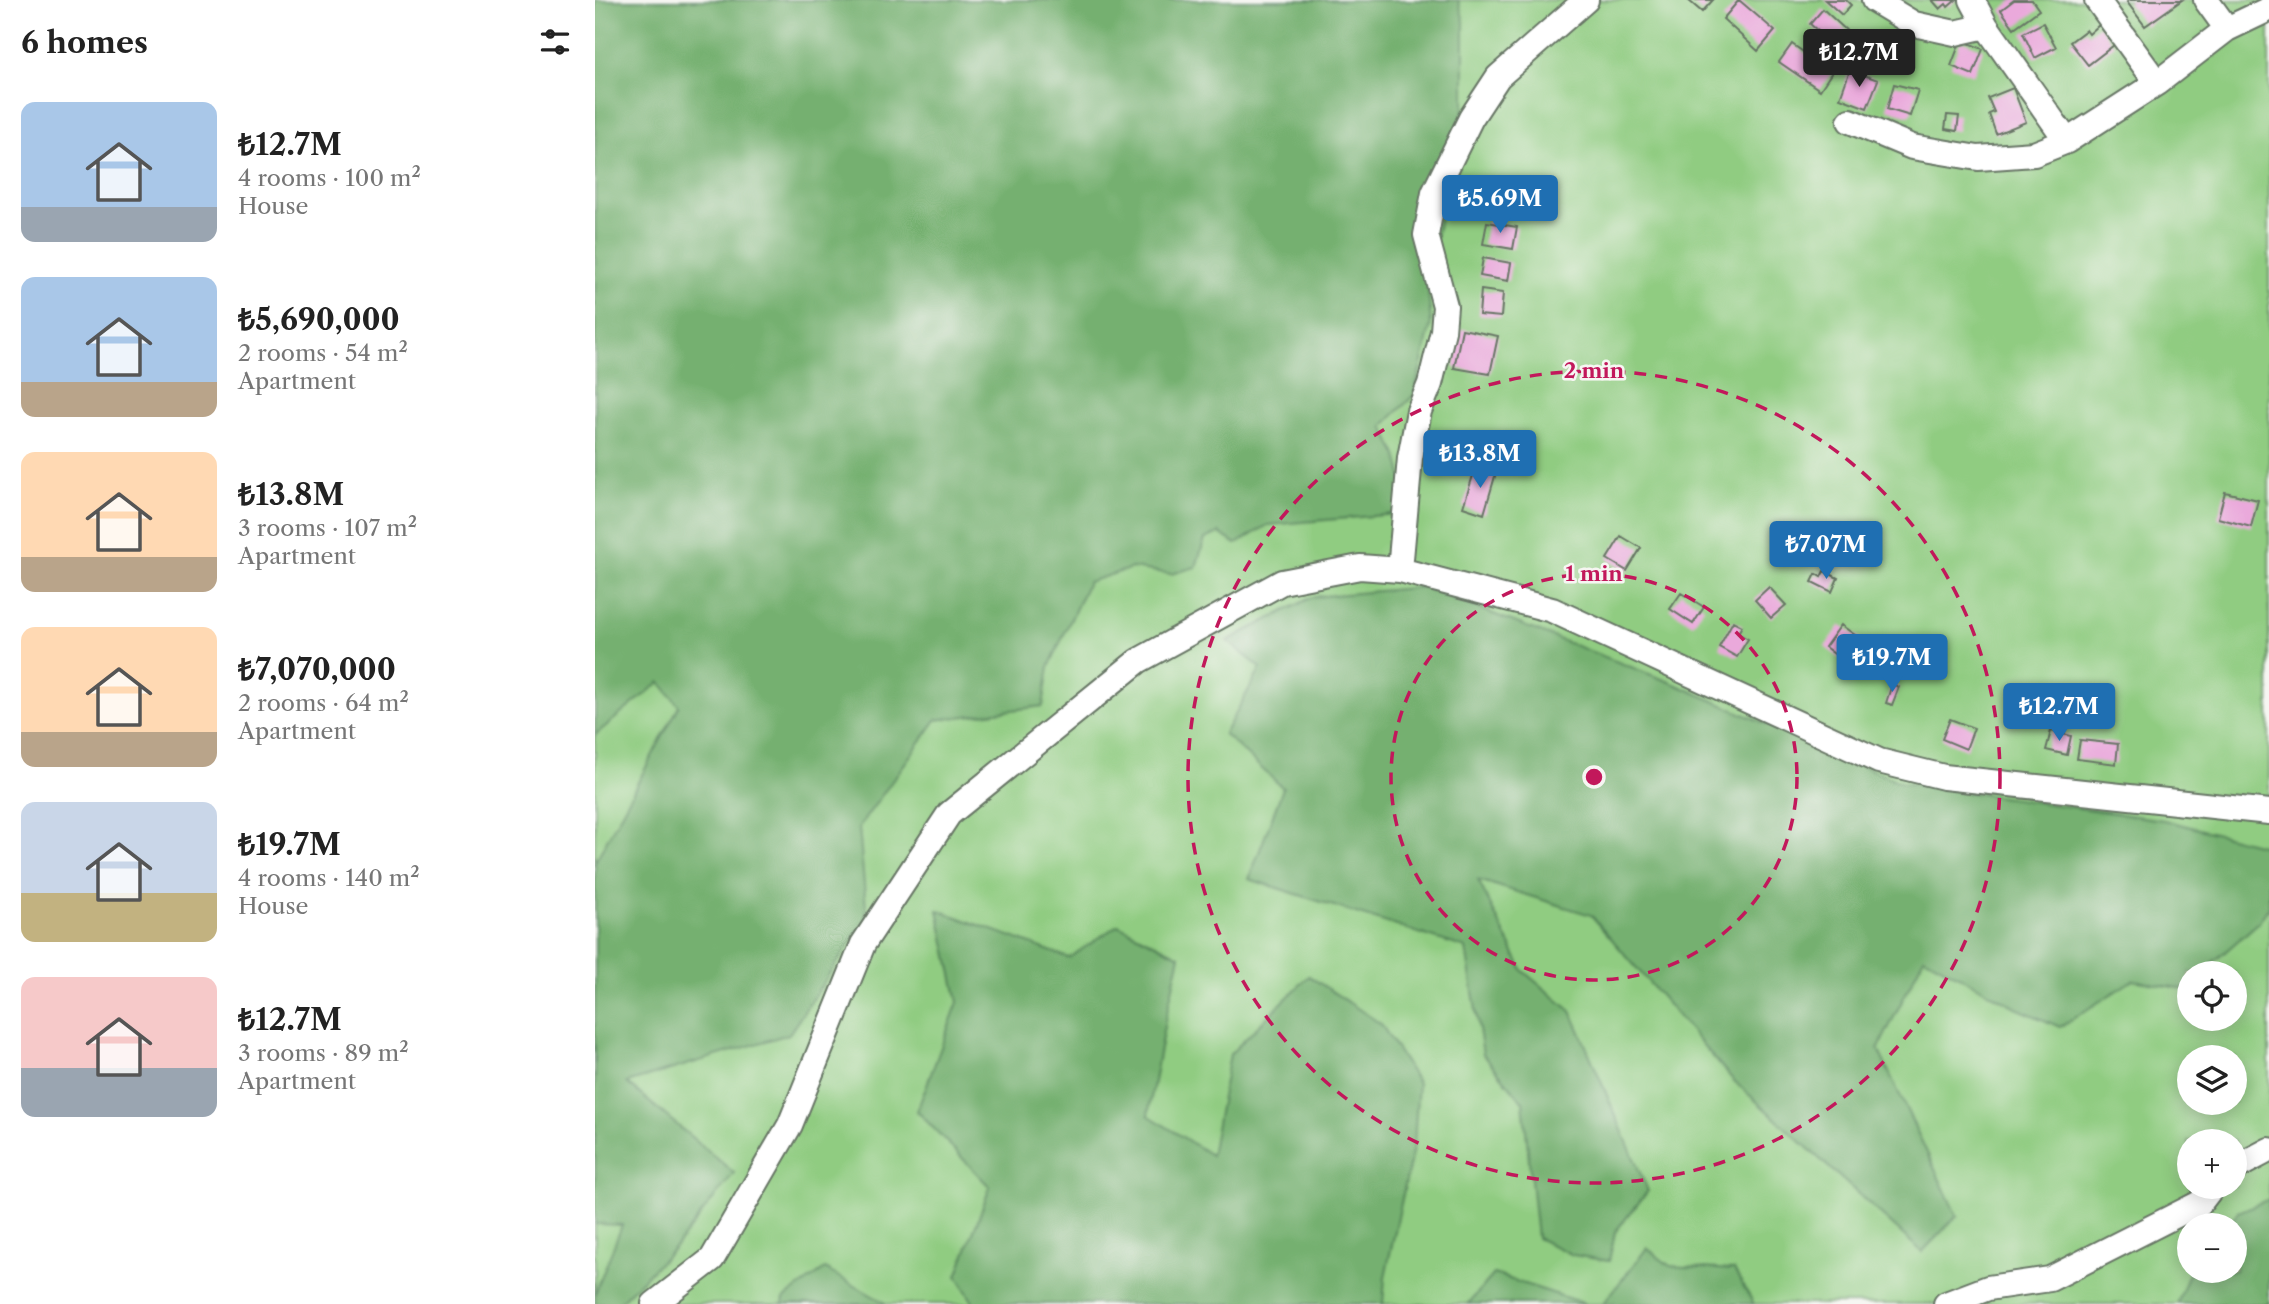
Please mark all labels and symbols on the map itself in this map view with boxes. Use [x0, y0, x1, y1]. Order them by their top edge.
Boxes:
pin: ₺12.7M [1802, 29, 1916, 89]
pin: ₺5.69M [1443, 176, 1557, 235]
text: 2 min [1564, 358, 1625, 383]
pin: ₺13.8M [1423, 430, 1537, 490]
pin: ₺7.07M [1769, 522, 1883, 581]
text: 1 min [1565, 561, 1623, 586]
pin: ₺19.7M [1835, 634, 1949, 694]
pin: ₺12.7M [2002, 684, 2116, 743]
centre of rings [1582, 765, 1606, 789]

